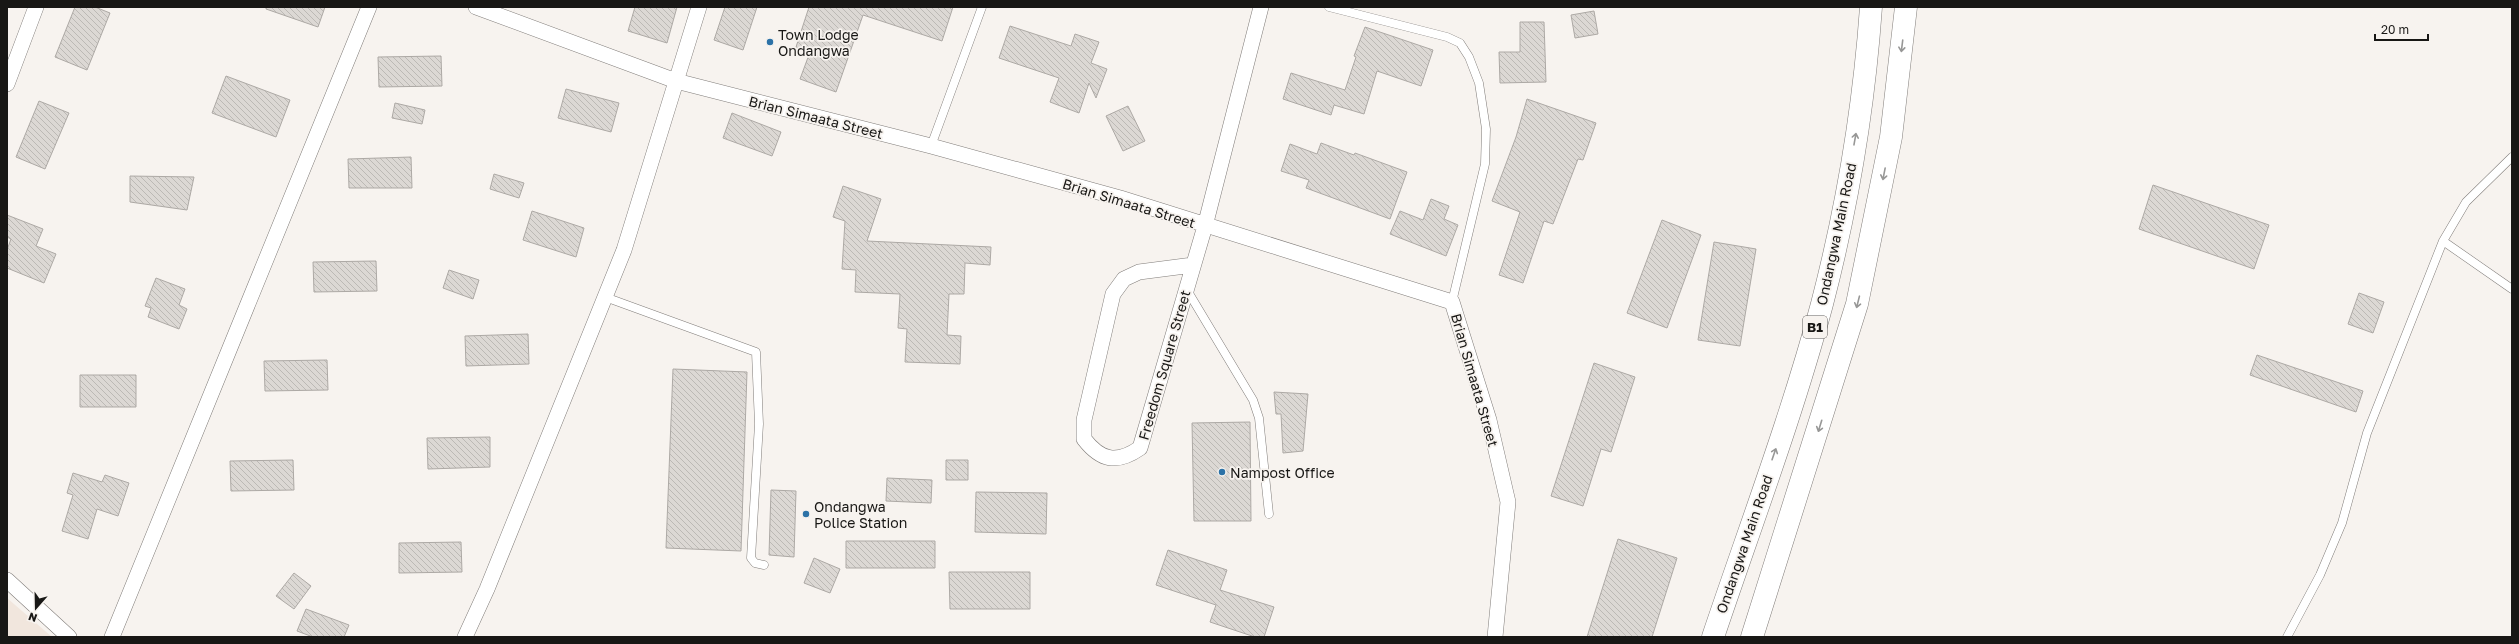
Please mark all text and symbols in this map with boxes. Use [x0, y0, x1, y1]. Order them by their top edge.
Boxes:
scale bar [2375, 16, 2428, 42]
text: 20 m [2381, 22, 2409, 37]
place label: Town Lodge Ondangwa [778, 26, 859, 59]
marker: Town Lodge Ondangwa [765, 37, 775, 47]
one-way arrow [1898, 39, 1906, 52]
street label: Brian Simaata Street [747, 92, 885, 142]
one-way arrow [1851, 133, 1859, 146]
street label: Ondangwa Main Road [1813, 161, 1859, 307]
one-way arrow [1880, 168, 1888, 181]
street label: Brian Simaata Street [1061, 175, 1197, 231]
street label: Freedom Square Street [1134, 288, 1194, 442]
one-way arrow [1853, 295, 1861, 308]
street label: Brian Simaata Street [1448, 311, 1502, 449]
road number: B1 [1803, 316, 1827, 338]
one-way arrow [1815, 420, 1823, 432]
one-way arrow [1771, 448, 1778, 461]
place label: Nampost Office [1230, 464, 1335, 481]
marker: Nampost Office [1217, 467, 1227, 477]
street label: Ondangwa Main Road [1712, 473, 1776, 615]
place label: Ondangwa Police Station [814, 498, 907, 531]
marker: Ondangwa Police Station [801, 509, 811, 519]
north arrow [16, 588, 56, 628]
text: N [26, 610, 39, 625]

